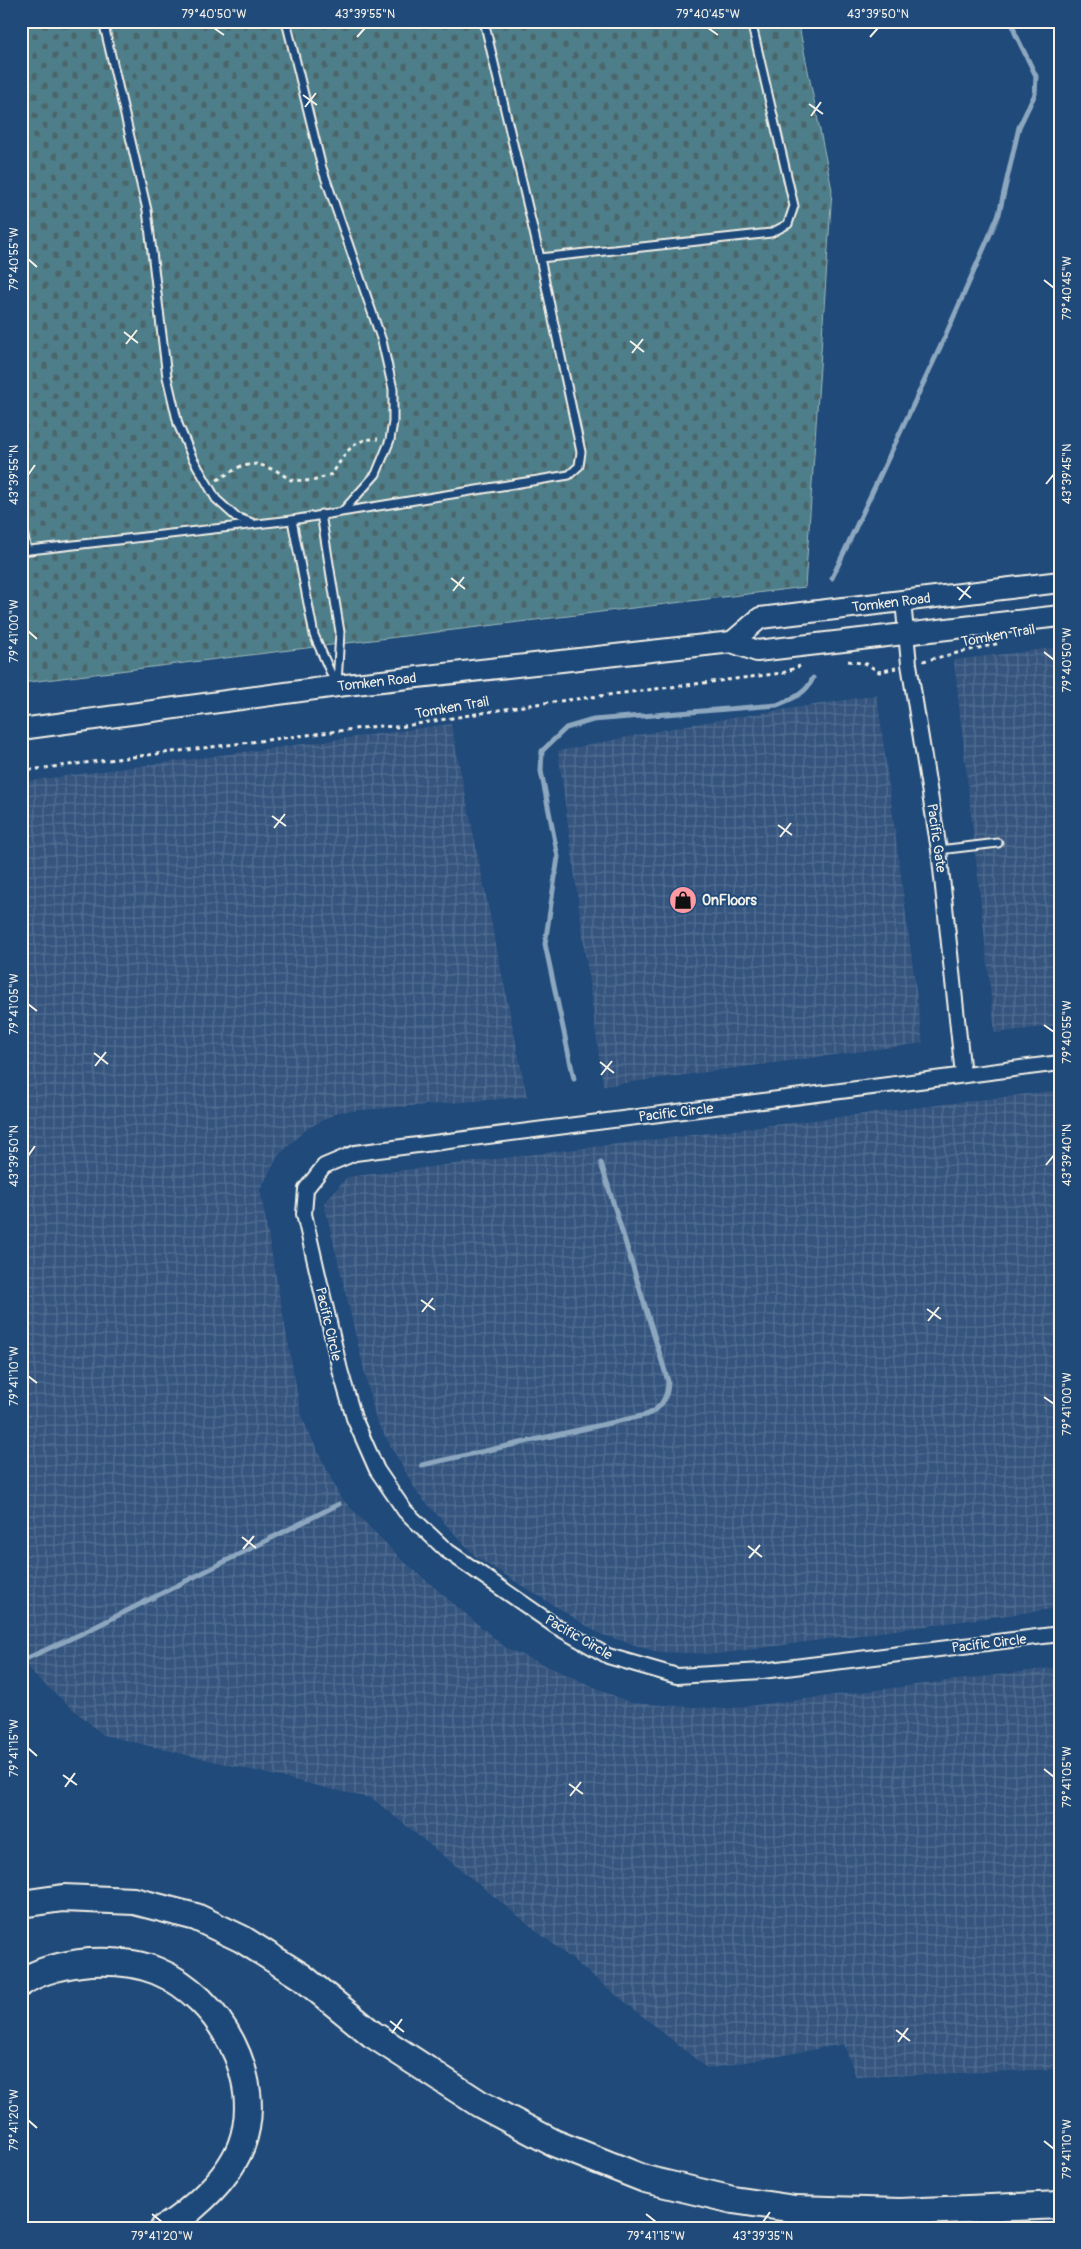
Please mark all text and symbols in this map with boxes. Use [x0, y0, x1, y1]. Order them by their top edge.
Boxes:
text: 79°40'50"W [181, 7, 247, 22]
text: 43°39'55"N [335, 7, 395, 22]
text: 79°40'45"W [676, 7, 740, 22]
text: 43°39'50"N [847, 7, 909, 22]
text: 79°40'55"W [7, 227, 22, 291]
text: 79°40'45"W [1060, 256, 1075, 320]
text: 43°39'45"N [1060, 444, 1075, 504]
text: 43°39'55"N [7, 445, 22, 505]
street label: Tomken Road [851, 590, 932, 616]
text: 79°41'00"W [7, 599, 22, 663]
street label: Tomken Trail [960, 621, 1036, 650]
text: 79°40'50"W [1060, 627, 1075, 693]
street label: Tomken Road [337, 669, 417, 695]
street label: Tomken Trail [414, 693, 490, 722]
street label: Pacific Gate [923, 802, 950, 874]
shop icon: OnFloors [668, 885, 698, 915]
place label: OnFloors [702, 892, 758, 909]
text: 79°41'05"W [7, 973, 22, 1035]
text: 79°40'55"W [1060, 1000, 1075, 1064]
street label: Pacific Circle [638, 1099, 714, 1126]
text: 43°39'40"N [1060, 1124, 1075, 1186]
text: 43°39'50"N [7, 1125, 22, 1187]
street label: Pacific Circle [312, 1286, 345, 1363]
text: 79°41'10"W [7, 1346, 22, 1406]
text: 79°41'00"W [1060, 1372, 1075, 1436]
street label: Pacific Circle [542, 1611, 616, 1664]
street label: Pacific Circle [951, 1630, 1027, 1657]
text: 79°41'15"W [7, 1719, 22, 1777]
text: 79°41'05"W [1060, 1746, 1075, 1808]
text: 79°41'20"W [7, 2089, 22, 2151]
text: 79°41'10"W [1060, 2119, 1075, 2179]
text: 79°41'20"W [131, 2229, 193, 2244]
text: 79°41'15"W [627, 2229, 685, 2244]
text: 43°39'35"N [733, 2229, 793, 2244]

